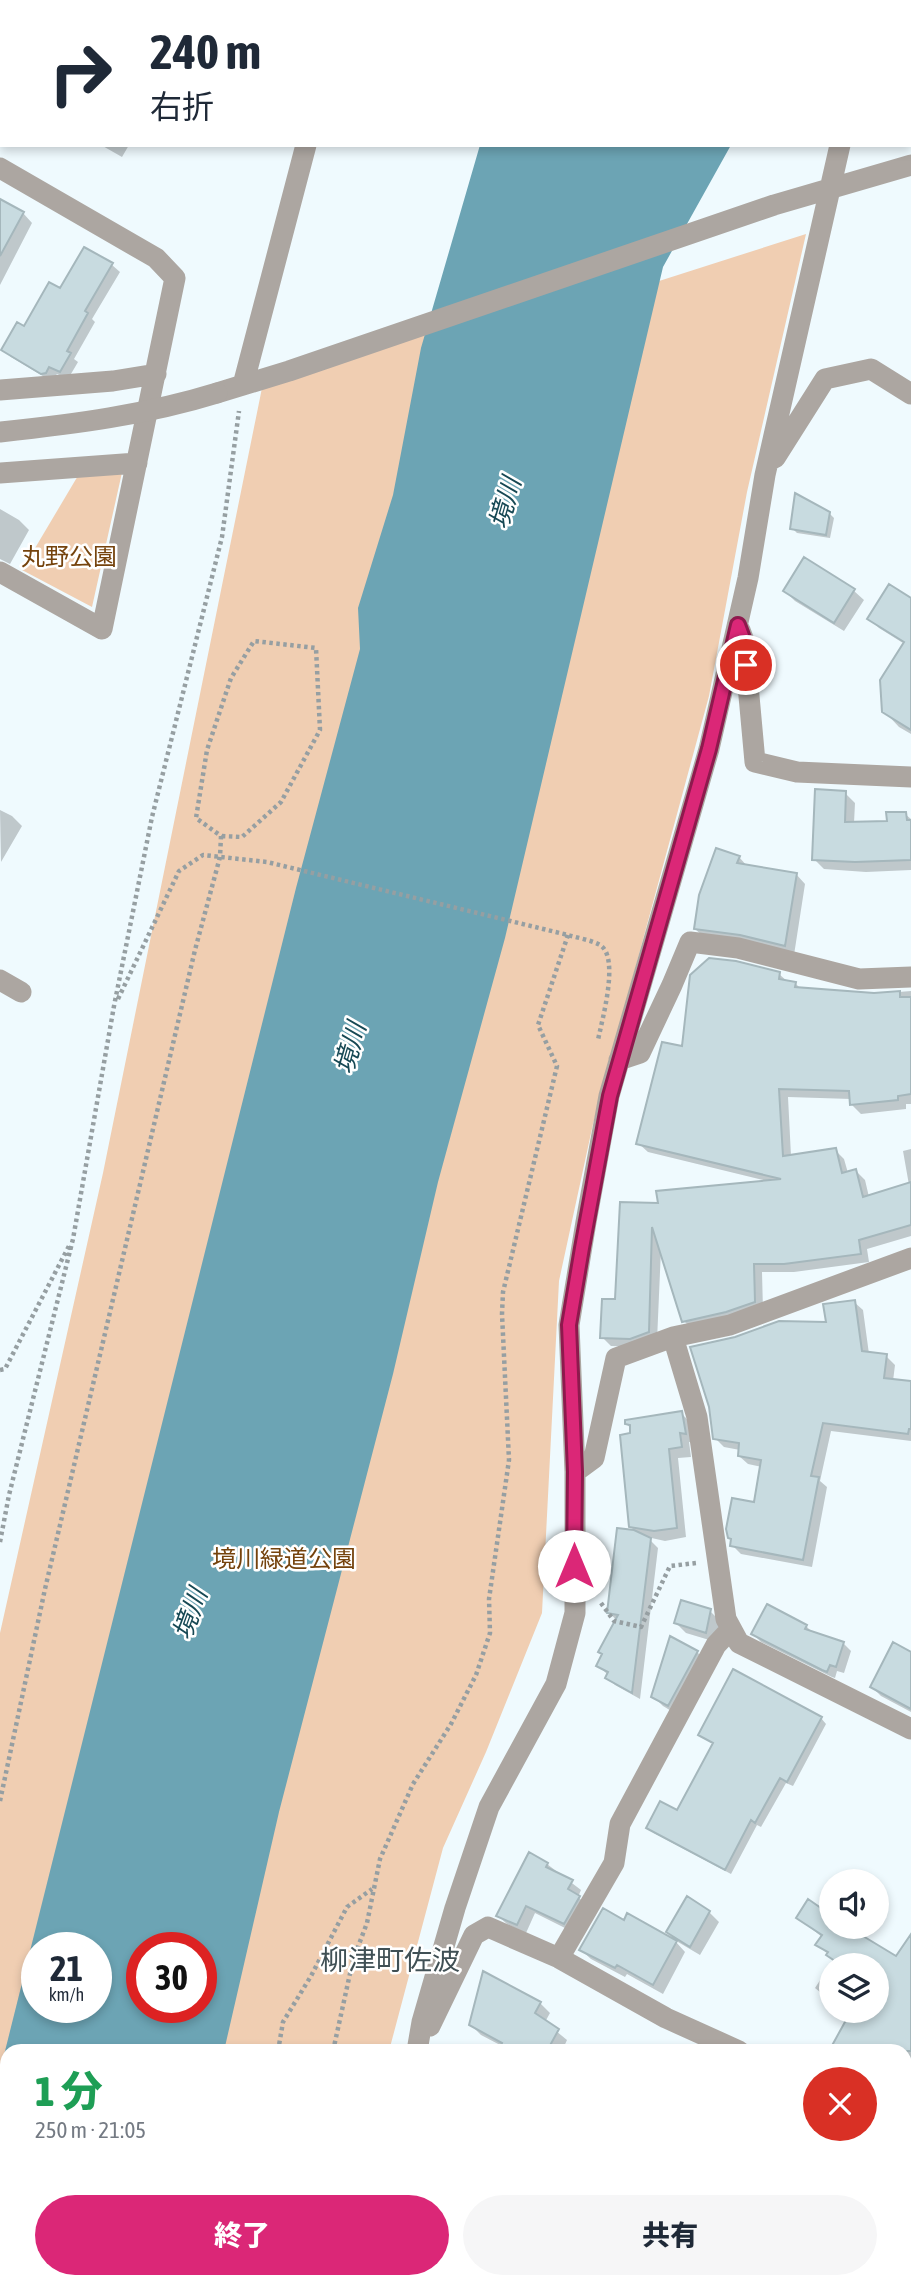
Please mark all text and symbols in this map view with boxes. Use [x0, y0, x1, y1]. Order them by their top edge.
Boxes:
text: 240 m [150, 23, 261, 79]
icon: right [35, 28, 126, 119]
text: 右折 [150, 88, 214, 125]
water label: 境川 [483, 471, 527, 532]
park label: 丸野公園 [21, 543, 117, 570]
pin [716, 635, 776, 695]
icon: arrive [727, 646, 765, 684]
water label: 境川 [328, 1016, 372, 1077]
position arrow [537, 1529, 611, 1603]
park label: 境川緑道公園 [212, 1545, 356, 1572]
water label: 境川 [167, 1582, 214, 1644]
map controls [819, 1869, 889, 2023]
button: sound [819, 1869, 889, 1939]
speed limit sign: 30 [126, 1932, 217, 2023]
district label: 柳津町佐波 [320, 1944, 460, 1976]
text: 21 [50, 1948, 83, 1988]
button: layers [819, 1953, 889, 2023]
text: km/h [49, 1984, 84, 2005]
text: 1 分 [35, 2067, 103, 2115]
button: close [803, 2067, 877, 2141]
text: 250 m · 21:05 [35, 2117, 146, 2143]
button: 終了 [35, 2195, 449, 2275]
button: 共有 [463, 2195, 877, 2275]

